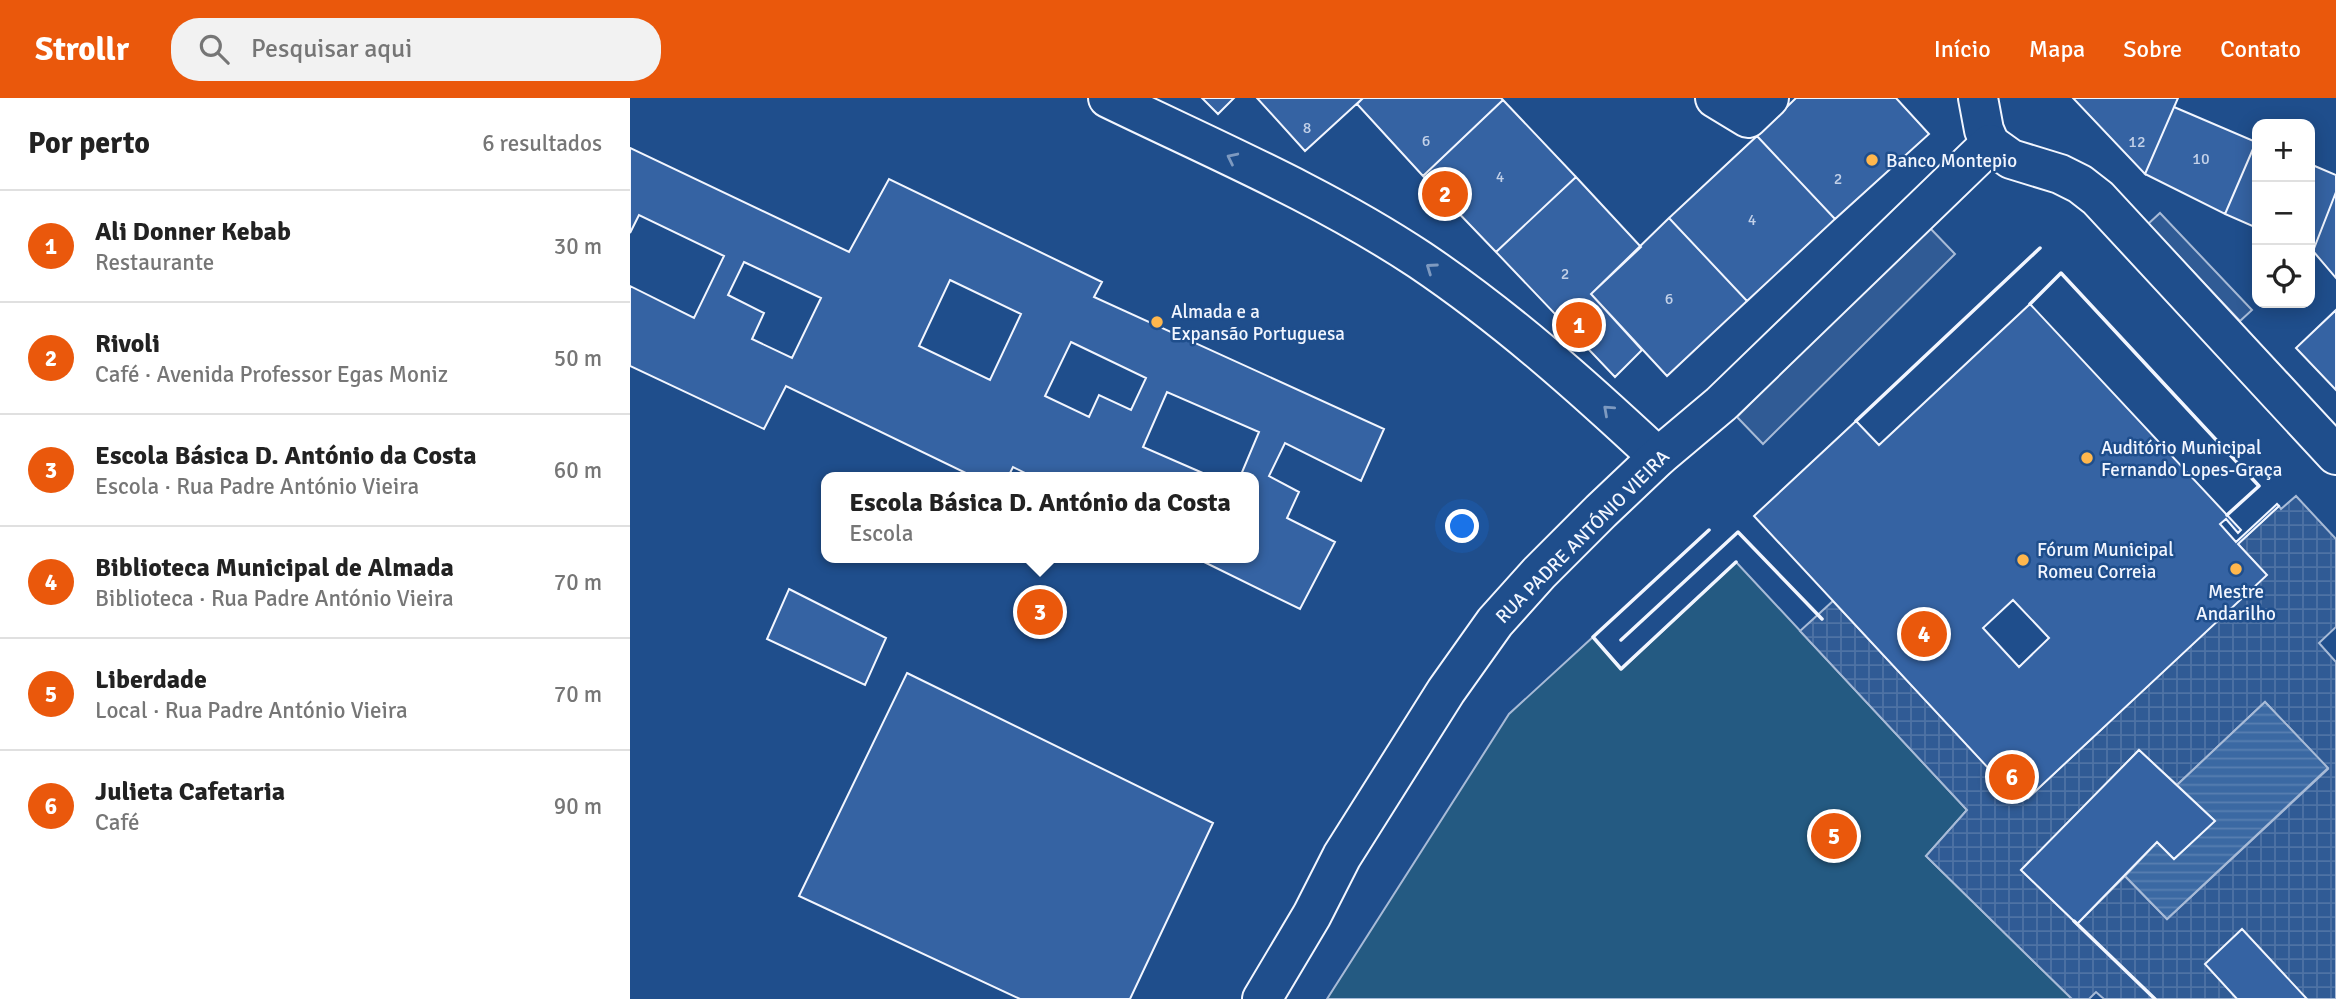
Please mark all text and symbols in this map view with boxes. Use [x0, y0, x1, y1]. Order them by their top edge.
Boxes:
search box [171, 18, 661, 81]
text: Strollr [35, 29, 129, 70]
icon: search [195, 30, 233, 68]
text: Pesquisar aqui [251, 33, 412, 65]
text: Início [1934, 34, 1991, 64]
text: Mapa [2029, 34, 2085, 64]
text: Sobre [2123, 34, 2182, 64]
text: Contato [2220, 34, 2301, 64]
house number: 8 [1303, 118, 1311, 138]
map controls [2252, 119, 2315, 308]
button: + [2252, 119, 2315, 182]
text: Por perto [28, 125, 150, 162]
text: 6 resultados [482, 129, 602, 158]
house number: 6 [1422, 131, 1430, 151]
house number: 12 [2128, 132, 2146, 152]
place label: Banco Montepio [1886, 149, 2017, 173]
house number: 10 [2192, 149, 2210, 169]
one-way arrow [1227, 152, 1239, 166]
marker: Banco Montepio [1864, 152, 1880, 168]
house number: 4 [1496, 167, 1505, 187]
pin: 2 [1422, 168, 1468, 220]
house number: 2 [1834, 169, 1842, 189]
button: − [2252, 182, 2315, 245]
house number: 4 [1748, 210, 1757, 230]
text: Ali Donner Kebab [95, 216, 291, 248]
text: 1 [45, 232, 57, 261]
text: 30 m [554, 232, 602, 261]
button: locate [2252, 245, 2315, 308]
text: Restaurante [95, 248, 214, 277]
one-way arrow [1426, 264, 1439, 276]
house number: 2 [1561, 264, 1569, 284]
house number: 6 [1665, 289, 1673, 309]
pin: 1 [1556, 299, 1602, 351]
place label: Almada e a Expansão Portuguesa [1171, 300, 1345, 346]
marker: Almada e a Expansão Portuguesa [1149, 314, 1165, 330]
text: Rivoli [95, 328, 160, 360]
text: 2 [45, 344, 57, 373]
text: 50 m [554, 344, 602, 373]
text: Café · Avenida Professor Egas Moniz [95, 360, 448, 389]
one-way arrow [1603, 406, 1616, 419]
place label: Auditório Municipal Fernando Lopes-Graça [2101, 436, 2282, 482]
text: Escola Básica D. António da Costa [95, 440, 477, 472]
street label: RUA PADRE ANTÓNIO VIEIRA [1491, 445, 1675, 629]
marker: Auditório Municipal Fernando Lopes-Graça [2079, 450, 2095, 466]
text: 3 [45, 456, 57, 485]
text: 60 m [554, 456, 602, 485]
text: Escola · Rua Padre António Vieira [95, 472, 419, 501]
popup [821, 472, 1259, 563]
text: Escola Básica D. António da Costa [849, 487, 1231, 519]
your location [1445, 509, 1479, 543]
text: Escola [849, 519, 913, 548]
place label: Fórum Municipal Romeu Correia [2037, 538, 2174, 584]
text: Biblioteca Municipal de Almada [95, 552, 454, 584]
marker: Fórum Municipal Romeu Correia [2015, 552, 2031, 568]
marker: Mestre Andarilho [2228, 561, 2244, 577]
text: 4 [45, 568, 57, 597]
text: 70 m [554, 568, 602, 597]
place label: Mestre Andarilho [2196, 580, 2276, 626]
text: Biblioteca · Rua Padre António Vieira [95, 584, 454, 613]
pin: 3 [1017, 586, 1063, 638]
pin: 4 [1901, 608, 1947, 660]
text: Liberdade [95, 664, 207, 696]
text: 5 [45, 680, 57, 709]
text: 70 m [554, 680, 602, 709]
text: Local · Rua Padre António Vieira [95, 696, 408, 725]
pin: 6 [1989, 751, 2035, 803]
text: Julieta Cafetaria [95, 776, 285, 808]
text: 6 [45, 792, 57, 821]
text: 90 m [554, 792, 602, 821]
text: Café [95, 808, 139, 837]
pin: 5 [1811, 810, 1857, 862]

